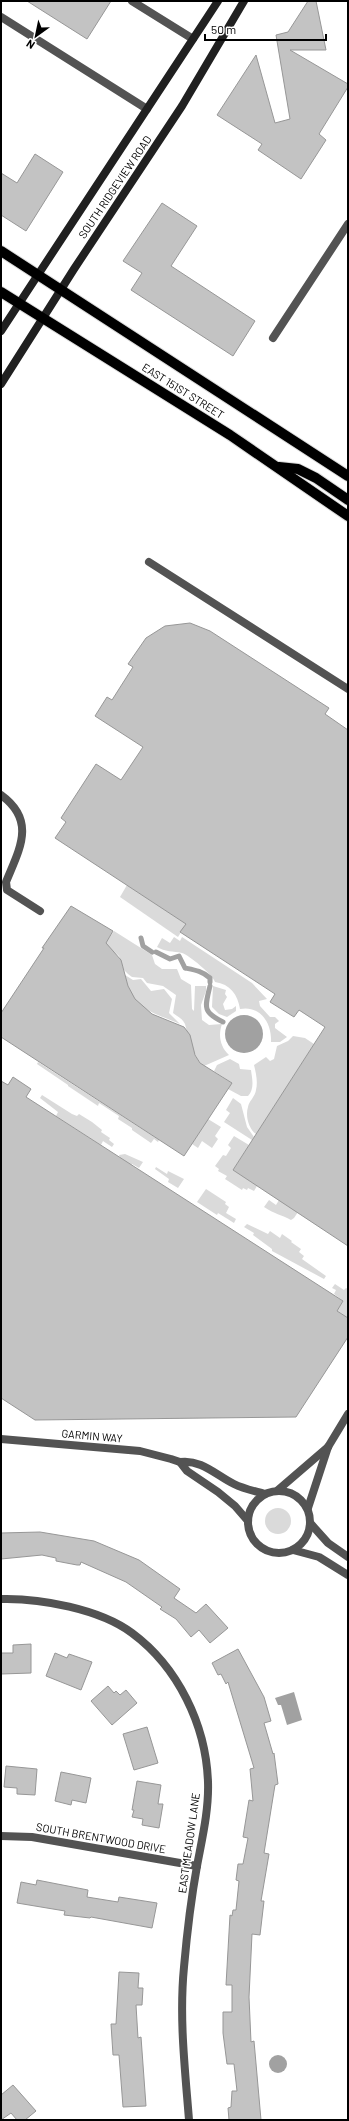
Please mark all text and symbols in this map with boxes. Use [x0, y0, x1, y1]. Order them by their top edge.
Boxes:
north arrow [16, 16, 56, 56]
scale bar [205, 16, 326, 42]
text: 50 m [211, 22, 236, 36]
text: N [24, 37, 37, 52]
street label: SOUTH RIDGEVIEW ROAD [75, 133, 154, 241]
street label: EAST 151ST STREET [140, 360, 227, 421]
street label: GARMIN WAY [61, 1426, 123, 1445]
street label: EAST MEADOW LANE [175, 1791, 202, 1894]
street label: SOUTH BRENTWOOD DRIVE [35, 1820, 167, 1855]

